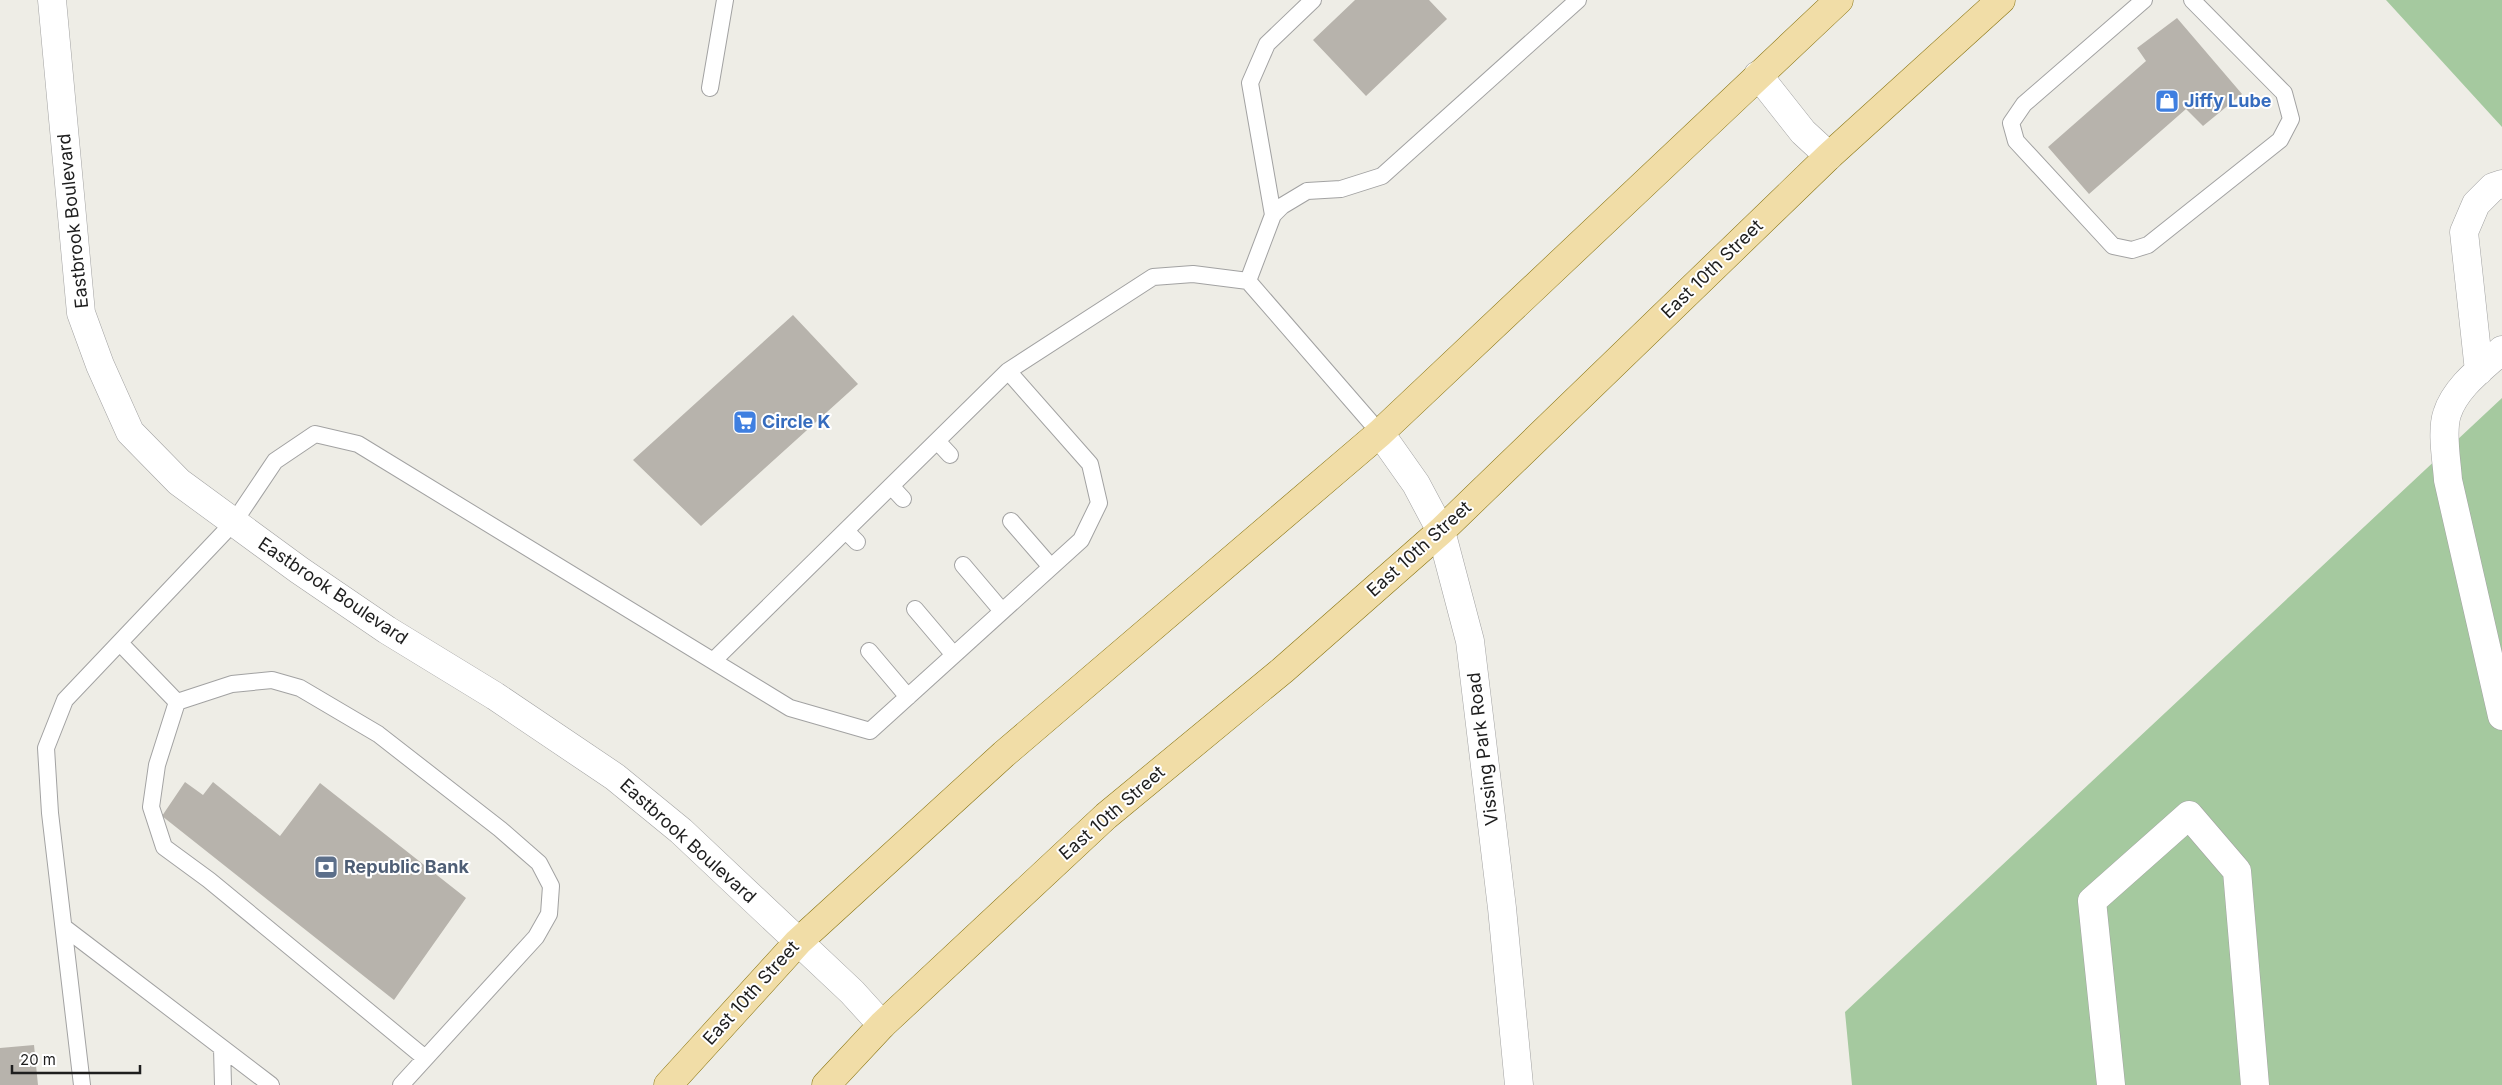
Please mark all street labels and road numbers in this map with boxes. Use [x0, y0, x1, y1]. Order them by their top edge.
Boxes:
street label: Eastbrook Boulevard [53, 133, 92, 310]
street label: East 10th Street [1657, 215, 1767, 322]
street label: East 10th Street [1362, 496, 1475, 601]
street label: Eastbrook Boulevard [255, 533, 412, 648]
street label: Vissing Park Road [1463, 671, 1502, 827]
street label: East 10th Street [1055, 761, 1169, 864]
street label: Eastbrook Boulevard [616, 774, 761, 907]
street label: East 10th Street [698, 936, 803, 1049]

